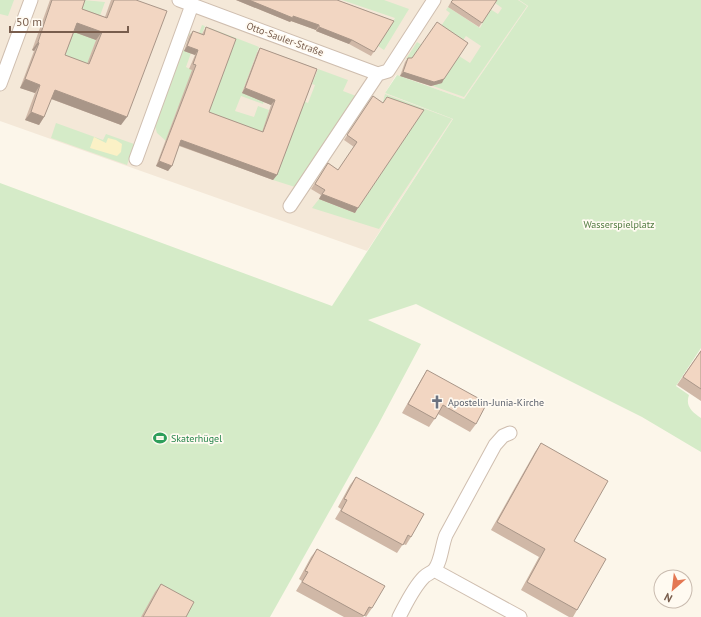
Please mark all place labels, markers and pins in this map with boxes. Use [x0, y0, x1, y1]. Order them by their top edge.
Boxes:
church icon: Apostelin-Junia-Kirche [429, 394, 445, 410]
place label: Apostelin-Junia-Kirche [448, 396, 544, 409]
sports icon: Skaterhügel [152, 430, 168, 446]
place label: Skaterhügel [171, 432, 222, 445]

